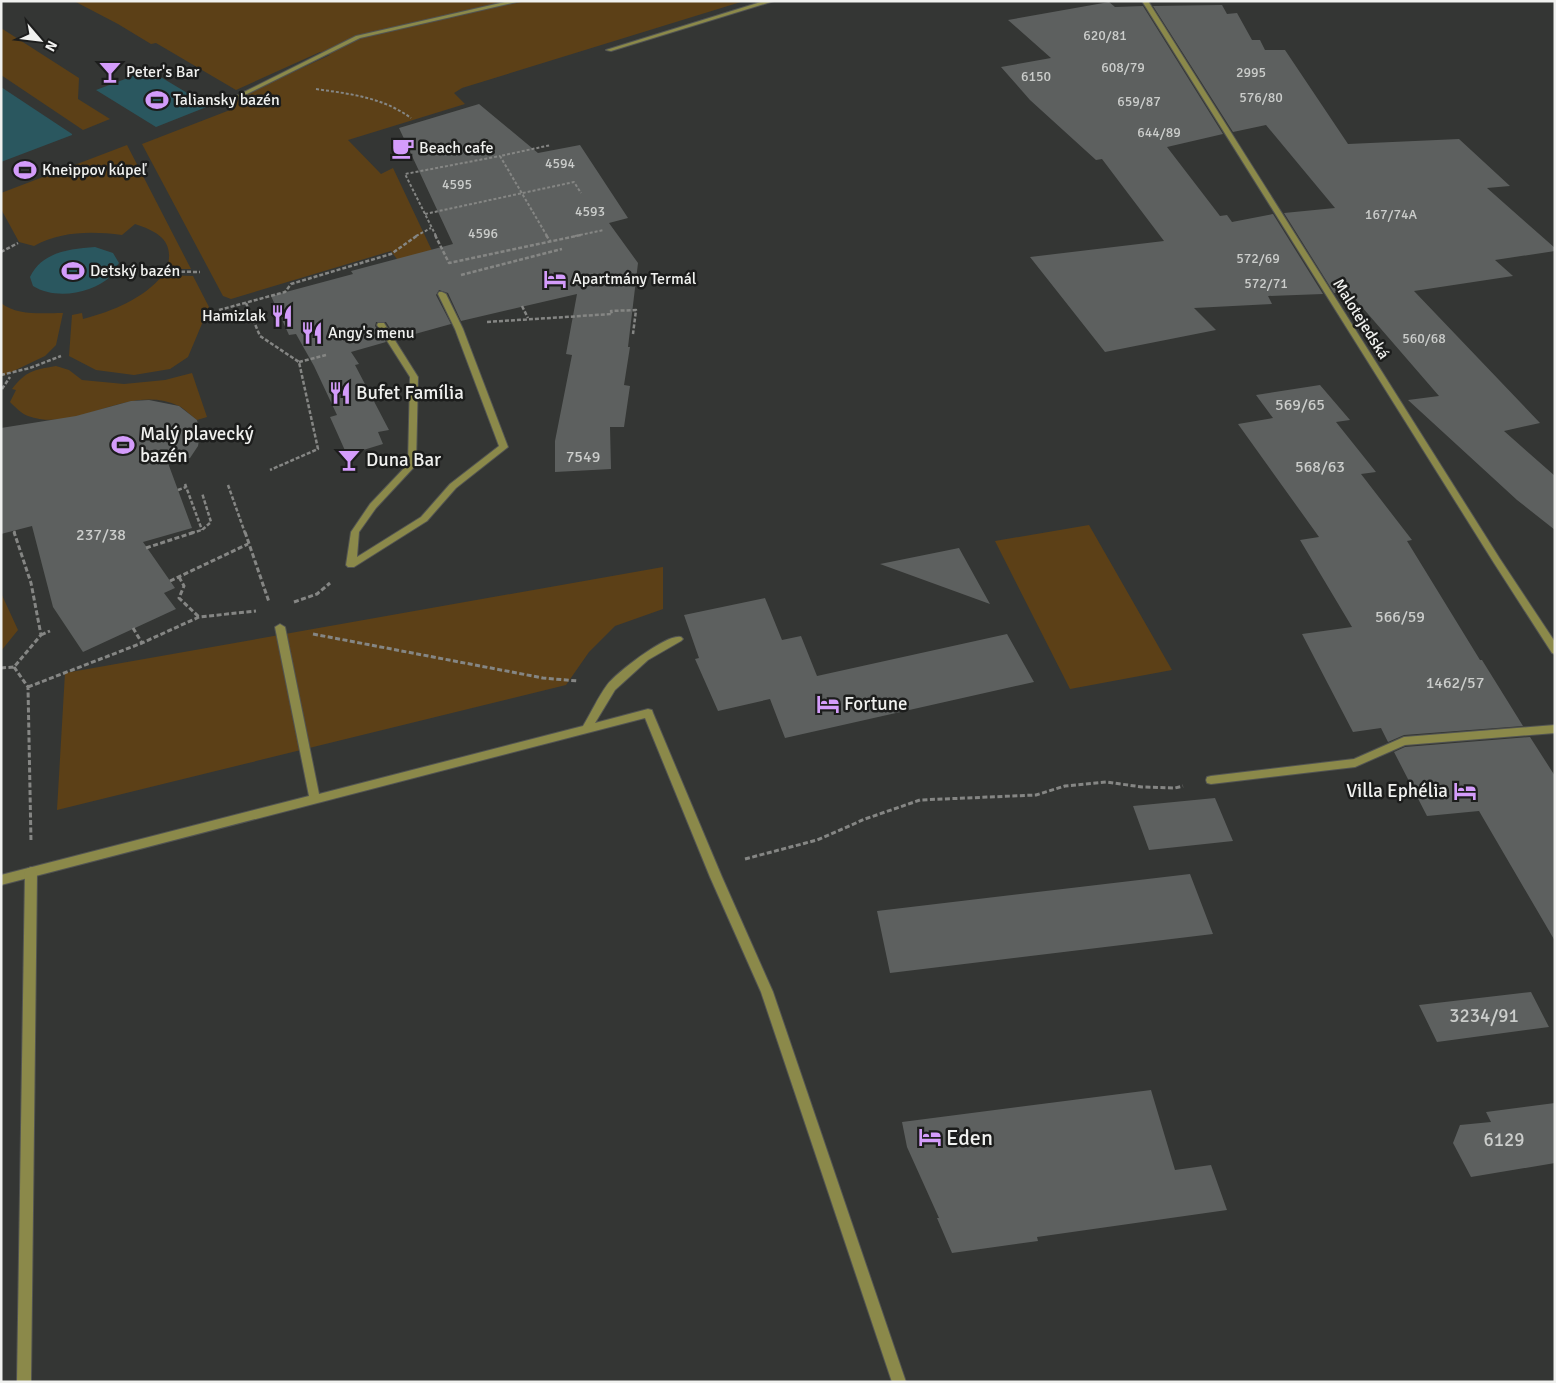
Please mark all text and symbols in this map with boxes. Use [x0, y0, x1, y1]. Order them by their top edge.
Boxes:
north arrow [15, 15, 65, 65]
house number: 620/81 [1083, 27, 1127, 44]
text: N [41, 38, 61, 54]
bar icon: Peter's Bar [97, 59, 123, 85]
house number: 608/79 [1101, 59, 1145, 76]
place label: Peter's Bar [126, 62, 200, 82]
house number: 2995 [1236, 64, 1266, 81]
house number: 6150 [1021, 68, 1051, 85]
sports icon: Taliansky bazén [144, 87, 170, 113]
house number: 576/80 [1239, 89, 1283, 106]
place label: Taliansky bazén [173, 90, 280, 110]
house number: 659/87 [1117, 93, 1161, 110]
house number: 644/89 [1137, 124, 1181, 141]
cafe icon: Beach cafe [390, 135, 416, 161]
place label: Beach cafe [419, 138, 493, 158]
house number: 4594 [545, 155, 576, 172]
sports icon: Kneippov kúpeľ [12, 157, 38, 183]
place label: Kneippov kúpeľ [42, 160, 148, 180]
house number: 4595 [442, 176, 472, 193]
house number: 4593 [575, 203, 605, 220]
house number: 167/74A [1365, 206, 1418, 223]
house number: 4596 [468, 225, 498, 242]
house number: 572/69 [1236, 250, 1280, 267]
sports icon: Detský bazén [60, 258, 86, 284]
place label: Detský bazén [90, 261, 180, 281]
hotel icon: Apartmány Termál [542, 266, 568, 292]
place label: Apartmány Termál [572, 269, 697, 289]
house number: 572/71 [1244, 275, 1288, 292]
street label: Malotejedská [1328, 275, 1394, 363]
restaurant icon: Hamizlak [269, 303, 295, 329]
place label: Hamizlak [202, 306, 266, 326]
restaurant icon: Angy's menu [299, 320, 325, 346]
place label: Angy's menu [328, 323, 415, 343]
house number: 560/68 [1402, 330, 1446, 347]
restaurant icon: Bufet Família [327, 380, 353, 406]
place label: Bufet Família [356, 381, 464, 405]
house number: 569/65 [1275, 395, 1325, 415]
place label: Malý plavecký bazén [140, 422, 254, 468]
sports icon: Malý plavecký bazén [110, 432, 136, 458]
bar icon: Duna Bar [336, 447, 362, 473]
house number: 7549 [566, 447, 600, 467]
place label: Duna Bar [366, 448, 441, 472]
house number: 568/63 [1295, 457, 1345, 477]
house number: 237/38 [76, 525, 126, 545]
house number: 566/59 [1375, 607, 1425, 627]
house number: 1462/57 [1426, 673, 1484, 693]
hotel icon: Fortune [815, 691, 841, 717]
place label: Fortune [844, 692, 908, 716]
hotel icon: Villa Ephélia [1452, 778, 1478, 804]
place label: Villa Ephélia [1346, 779, 1448, 803]
house number: 3234/91 [1449, 1004, 1519, 1028]
hotel icon: Eden [917, 1124, 943, 1150]
place label: Eden [946, 1124, 993, 1151]
house number: 6129 [1483, 1128, 1525, 1152]

